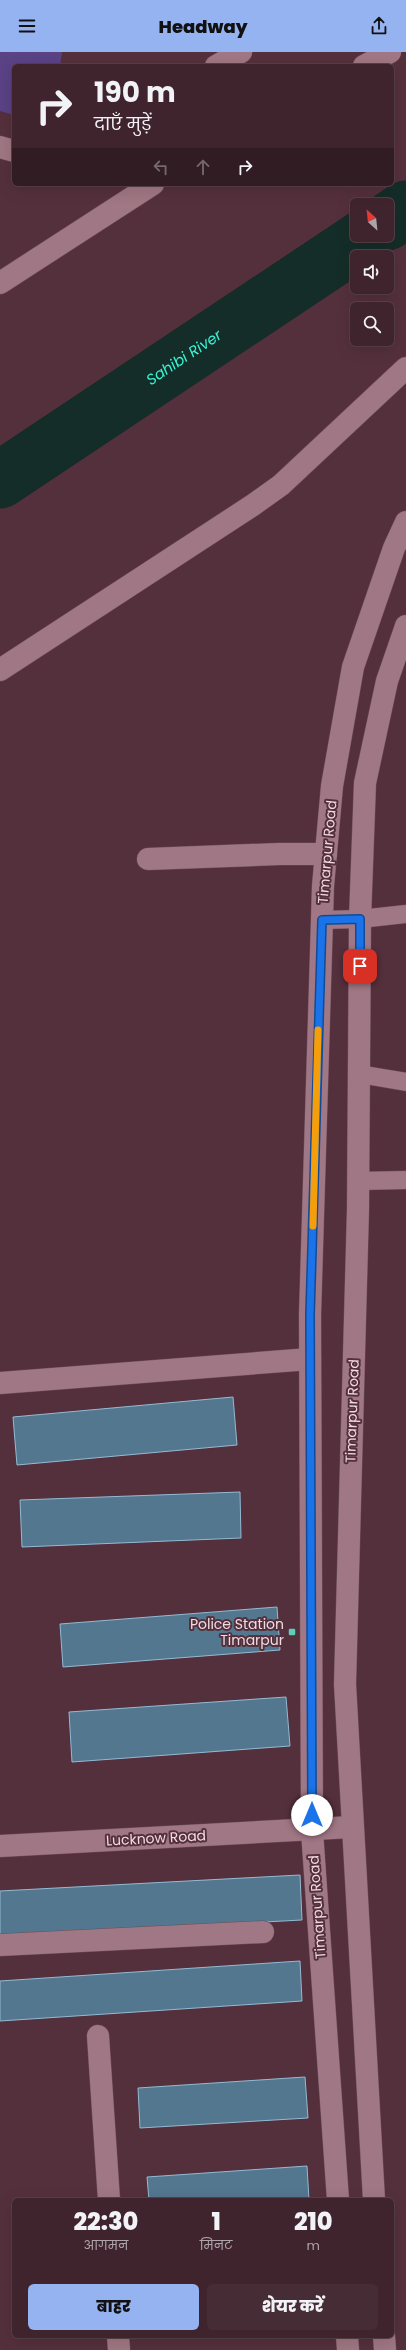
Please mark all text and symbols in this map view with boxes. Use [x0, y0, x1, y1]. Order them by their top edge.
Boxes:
text: Headway [159, 14, 247, 39]
icon: menu [16, 15, 38, 37]
icon: share [368, 15, 390, 37]
text: 190 m [94, 73, 176, 112]
icon: right [28, 80, 80, 132]
text: दाएँ मुड़ें [94, 111, 151, 136]
icon: left [150, 156, 172, 178]
icon: ahead [192, 156, 214, 178]
icon: right [234, 156, 256, 178]
north arrow [350, 198, 394, 242]
map controls [350, 198, 394, 346]
button: sound [350, 250, 394, 294]
button: search [350, 302, 394, 346]
water label: Sahibi River [142, 324, 226, 390]
street label: Timarpur Road [313, 799, 341, 905]
pin [343, 949, 377, 983]
icon: arrive [349, 955, 371, 977]
street label: Timarpur Road [340, 1359, 364, 1463]
place label: Police Station Timarpur [190, 1614, 284, 1650]
marker: Police Station Timarpur [287, 1627, 297, 1637]
position arrow [291, 1794, 333, 1836]
street label: Lucknow Road [105, 1825, 207, 1851]
street label: Timarpur Road [303, 1854, 331, 1960]
text: 22:30 [73, 2205, 138, 2238]
text: 1 [211, 2205, 221, 2238]
text: 210 [294, 2205, 333, 2238]
text: आगमन [84, 2236, 128, 2255]
text: मिनट [200, 2236, 233, 2255]
text: m [307, 2236, 320, 2255]
button: बाहर [28, 2284, 199, 2330]
button: शेयर करें [207, 2284, 378, 2330]

